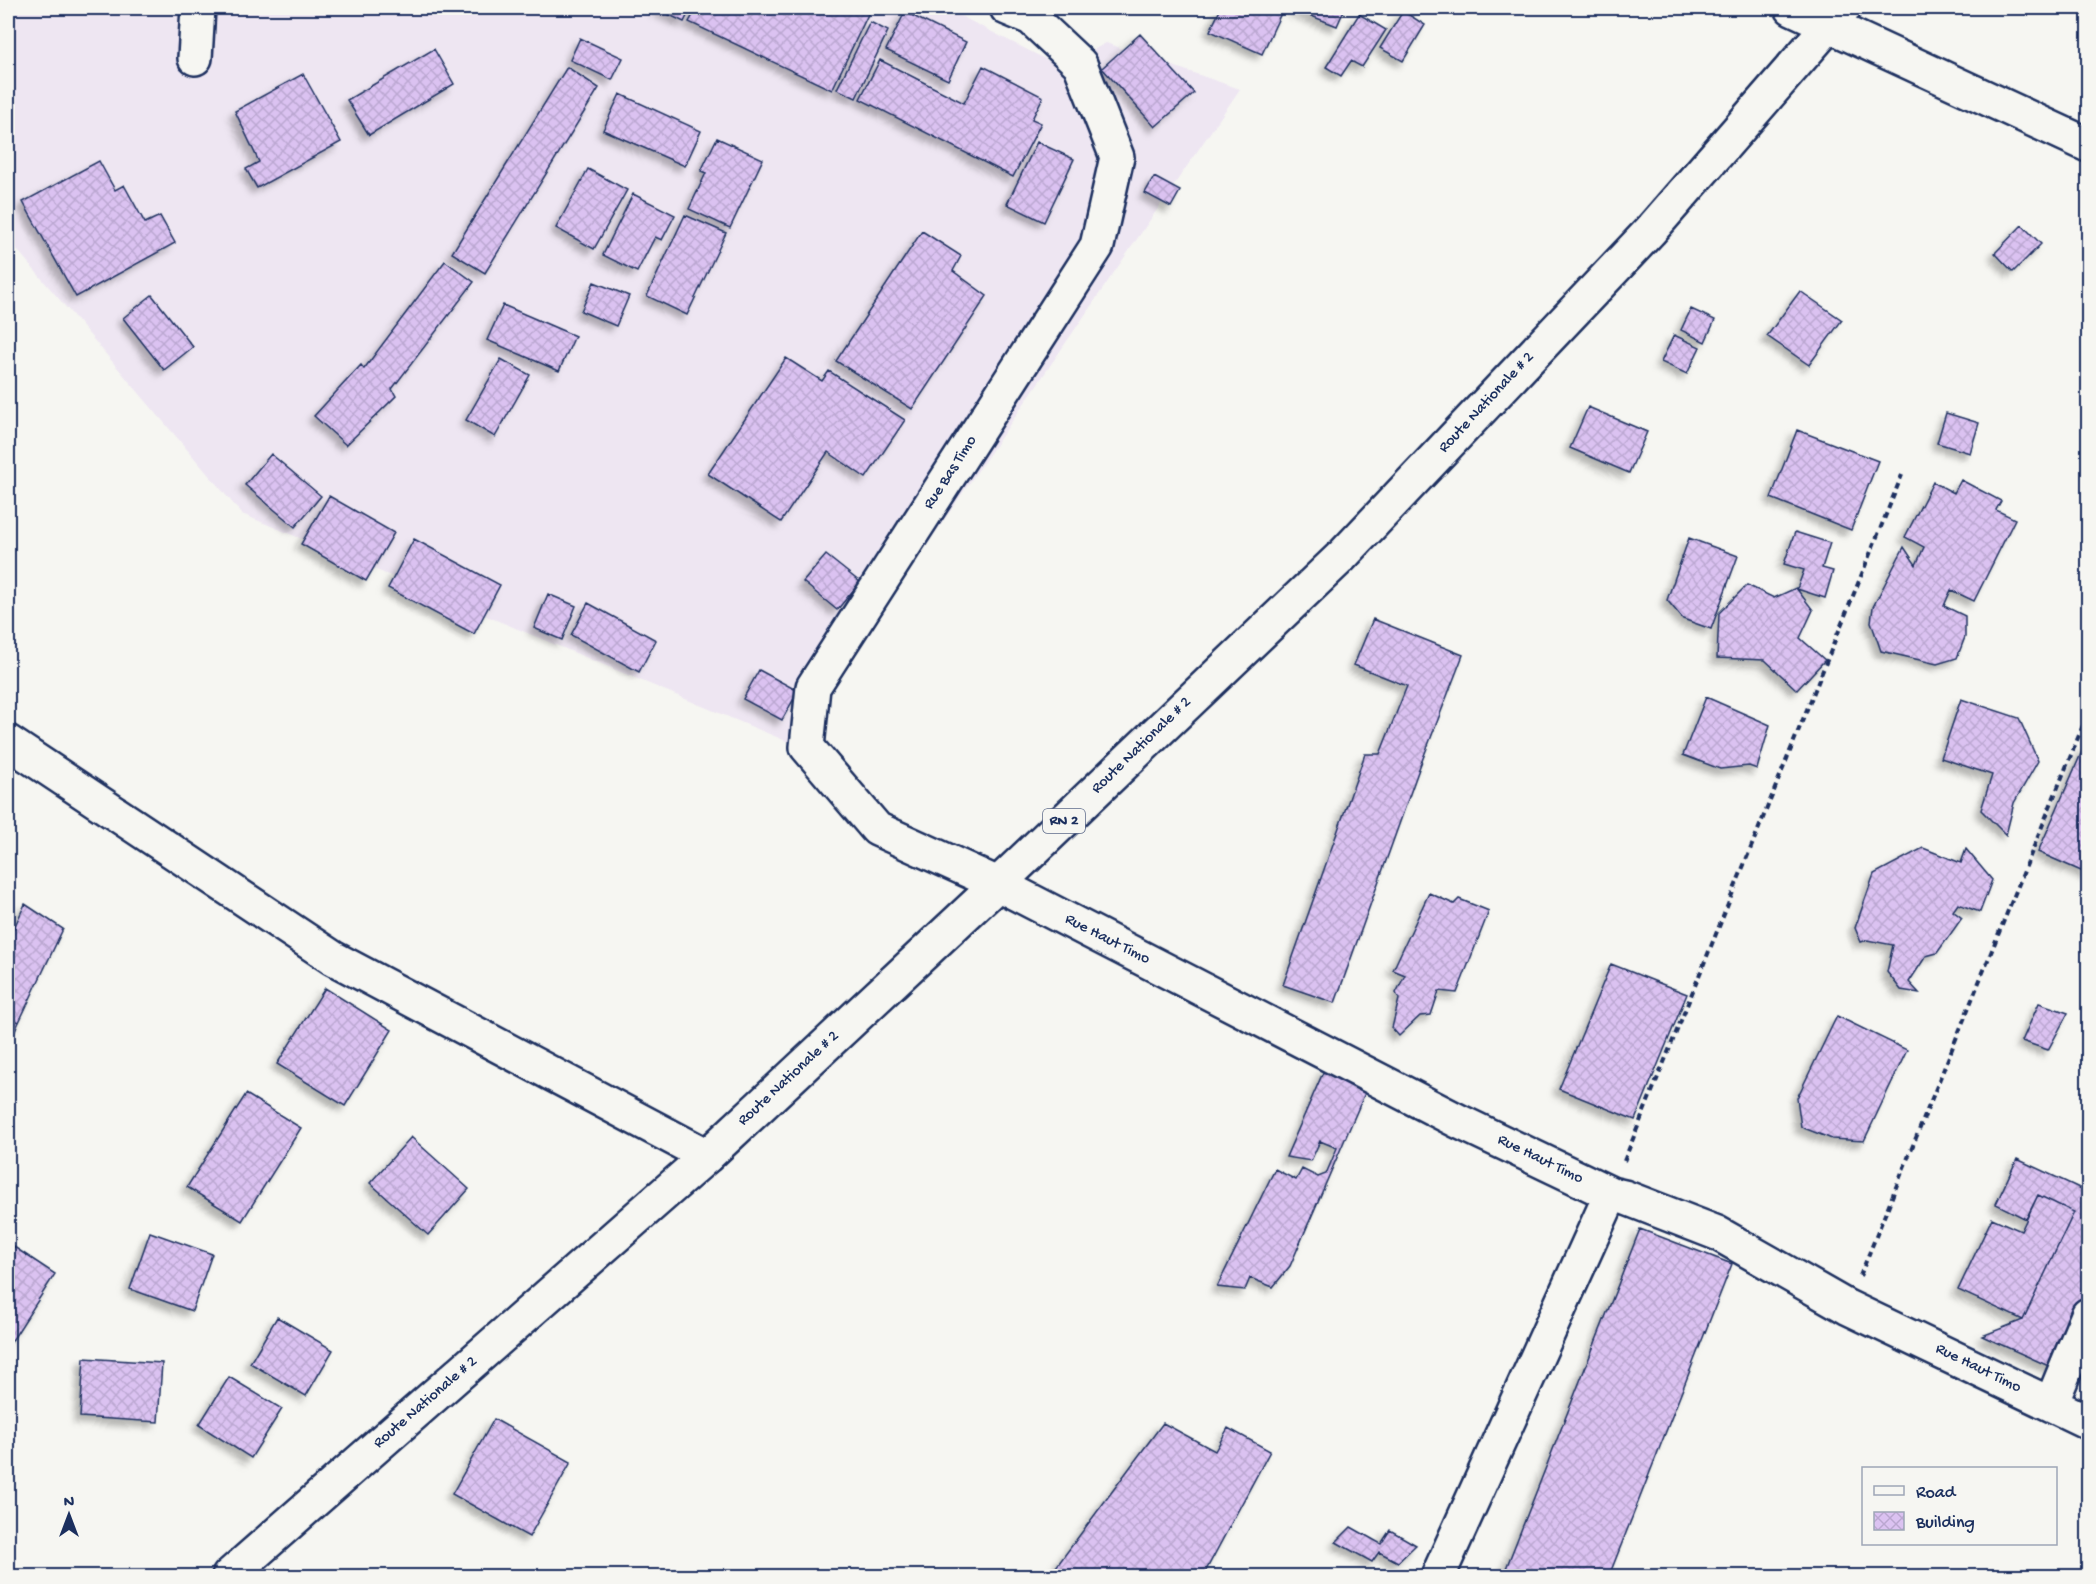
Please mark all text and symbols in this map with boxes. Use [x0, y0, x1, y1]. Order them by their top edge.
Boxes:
street label: Route Nationale # 2 [1435, 348, 1539, 458]
street label: Rue Bas Timo [920, 433, 982, 513]
street label: Route Nationale # 2 [1088, 693, 1196, 798]
road number: RN 2 [1043, 809, 1085, 833]
street label: Rue Haut Timo [1061, 910, 1153, 970]
street label: Route Nationale # 2 [734, 1027, 844, 1131]
street label: Rue Haut Timo [1494, 1131, 1586, 1189]
street label: Rue Haut Timo [1932, 1340, 2024, 1398]
street label: Route Nationale # 2 [370, 1353, 482, 1453]
legend [1862, 1467, 2057, 1545]
text: Road [1916, 1483, 1957, 1504]
north arrow [39, 1485, 99, 1545]
text: N [64, 1494, 75, 1513]
text: Building [1915, 1513, 1975, 1534]

